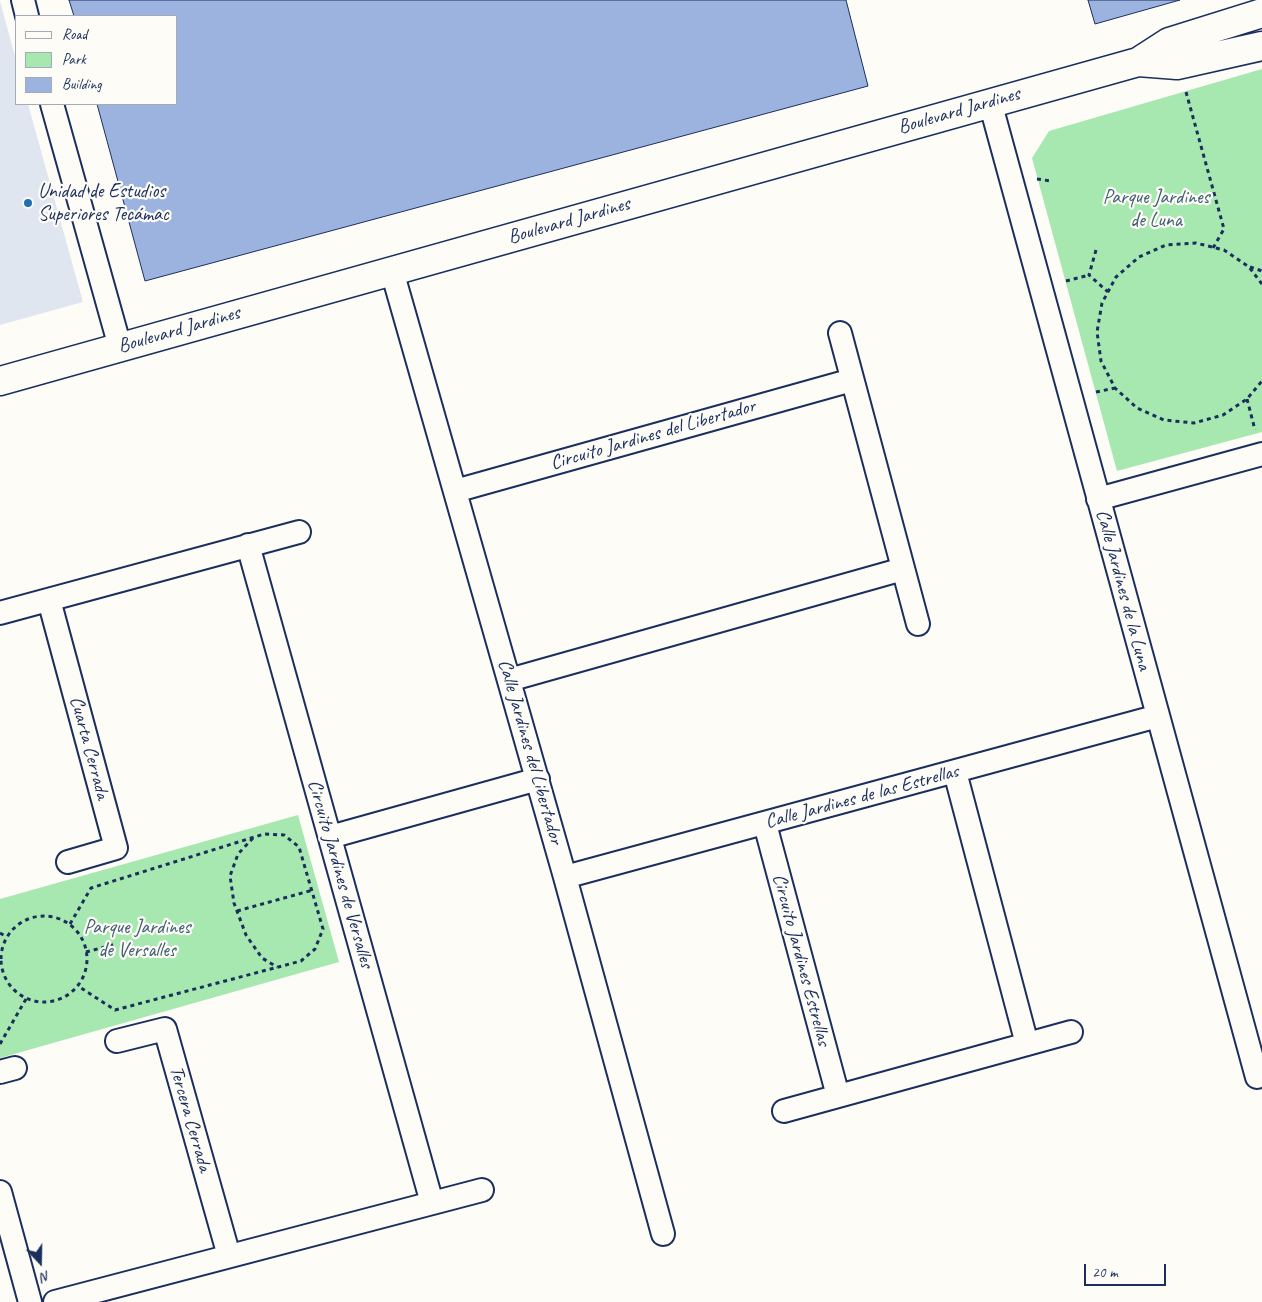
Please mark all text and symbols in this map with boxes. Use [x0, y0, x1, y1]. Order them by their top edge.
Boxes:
legend [15, 15, 178, 105]
text: Road [62, 25, 87, 44]
text: Park [62, 50, 86, 69]
text: Building [62, 75, 101, 94]
street label: Boulevard Jardines [895, 82, 1023, 140]
place label: Unidad de Estudios Superiores Tecámac [38, 180, 169, 227]
park label: Parque Jardines de Luna [1103, 186, 1209, 233]
street label: Boulevard Jardines [505, 192, 633, 250]
marker: Unidad de Estudios Superiores Tecámac [22, 197, 34, 209]
street label: Boulevard Jardines [115, 301, 243, 359]
street label: Circuito Jardines del Libertador [548, 394, 758, 476]
street label: Calle Jardines de la Luna [1090, 507, 1156, 673]
street label: Calle Jardines del Libertador [492, 657, 568, 847]
street label: Cuarta Cerrada [64, 694, 114, 802]
street label: Calle Jardines de las Estrellas [763, 760, 961, 834]
street label: Circuito Jardines de Versalles [302, 777, 378, 971]
street label: Circuito Jardines Estrellas [766, 871, 836, 1049]
park label: Parque Jardines de Versalles [84, 916, 190, 963]
street label: Tercera Cerrada [163, 1063, 217, 1175]
north arrow [15, 1237, 65, 1287]
scale bar [1087, 1254, 1170, 1286]
text: 20 m [1092, 1263, 1118, 1282]
text: N [38, 1267, 53, 1286]

